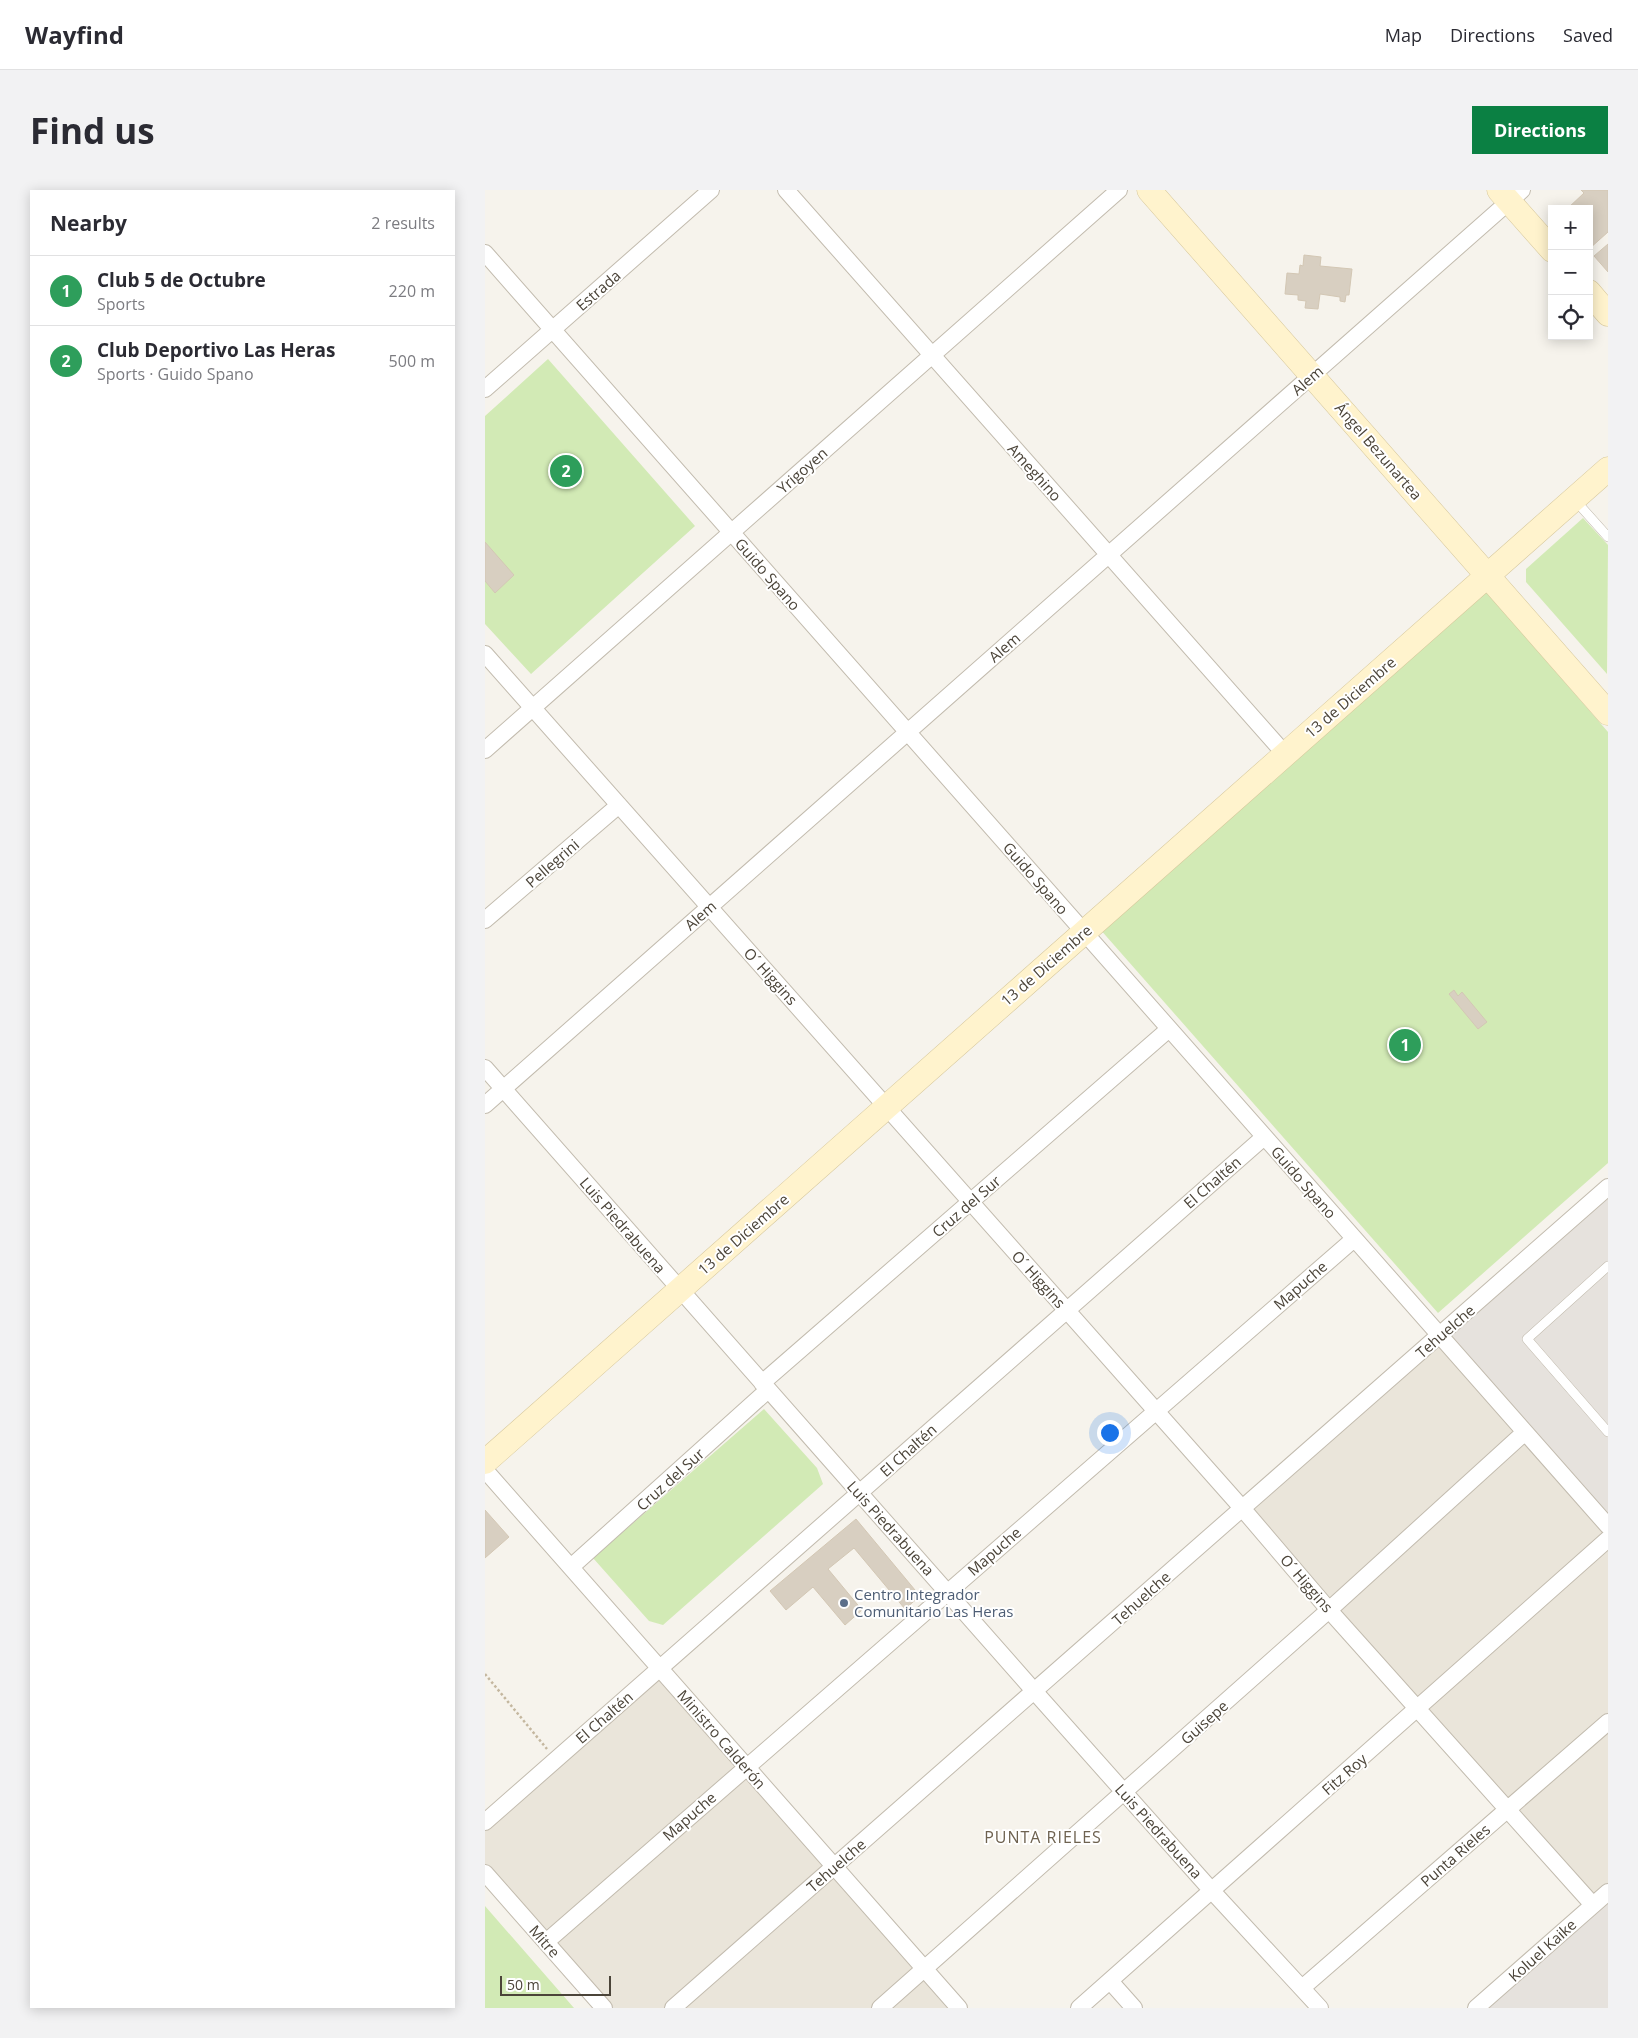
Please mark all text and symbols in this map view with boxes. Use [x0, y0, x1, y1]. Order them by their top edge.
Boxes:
text: Wayfind [25, 18, 124, 51]
text: Map [1385, 23, 1422, 47]
text: Directions [1450, 23, 1535, 47]
text: Saved [1563, 23, 1613, 47]
button: Directions [1472, 106, 1608, 154]
text: Find us [30, 107, 155, 154]
map controls [1548, 205, 1593, 340]
button: + [1548, 205, 1593, 250]
text: Nearby [50, 209, 127, 237]
text: 2 results [371, 212, 435, 234]
button: − [1548, 250, 1593, 295]
street label: Estrada [572, 265, 624, 315]
text: Club 5 de Octubre [97, 267, 266, 293]
text: 1 [61, 280, 71, 302]
text: 220 m [389, 280, 435, 302]
text: Sports [97, 293, 145, 315]
button: locate [1548, 295, 1593, 340]
text: Club Deportivo Las Heras [97, 337, 336, 363]
text: 2 [61, 350, 71, 372]
text: 500 m [389, 350, 435, 372]
street label: Alem [1287, 361, 1327, 399]
text: Sports · Guido Spano [97, 363, 254, 385]
street label: Ángel Bezunartea [1331, 398, 1427, 504]
street label: Ameghino [1004, 439, 1066, 505]
street label: Yrigoyen [773, 443, 831, 497]
pin: 2 [550, 452, 582, 490]
street label: Guido Spano [731, 533, 805, 615]
street label: Alem [984, 628, 1024, 666]
street label: 13 de Diciembre [1300, 652, 1400, 742]
street label: Pellegrini [521, 834, 583, 892]
street label: Guido Spano [999, 837, 1073, 919]
street label: Alem [680, 896, 720, 934]
street label: 13 de Diciembre [996, 920, 1096, 1010]
street label: O´ Higgins [740, 943, 802, 1009]
pin: 1 [1389, 1026, 1421, 1064]
street label: Guido Spano [1267, 1141, 1341, 1223]
street label: El Chaltén [1179, 1152, 1245, 1212]
street label: Cruz del Sur [928, 1171, 1004, 1241]
street label: Luis Piedrabuena [576, 1173, 670, 1277]
street label: 13 de Diciembre [693, 1189, 793, 1279]
street label: O´ Higgins [1008, 1246, 1070, 1312]
street label: Mapuche [1269, 1256, 1331, 1314]
street label: Tehuelche [1411, 1300, 1479, 1362]
street label: El Chaltén [875, 1419, 941, 1481]
your location [1097, 1420, 1123, 1446]
street label: Cruz del Sur [632, 1443, 708, 1515]
street label: Luis Piedrabuena [843, 1476, 939, 1580]
street label: Mapuche [963, 1522, 1025, 1580]
street label: O´ Higgins [1276, 1550, 1338, 1616]
street label: Tehuelche [1108, 1566, 1174, 1630]
place label: Centro Integrador Comunitario Las Heras [854, 1584, 1013, 1621]
marker: Centro Integrador Comunitario Las Heras [838, 1597, 850, 1609]
street label: Ministro Calderón [673, 1685, 771, 1793]
street label: El Chaltén [571, 1687, 637, 1747]
street label: Guisepe [1176, 1695, 1232, 1749]
street label: Fitz Roy [1317, 1749, 1371, 1799]
street label: Luis Piedrabuena [1111, 1779, 1207, 1883]
street label: Mapuche [658, 1787, 720, 1845]
street label: Punta Rieles [1416, 1819, 1494, 1891]
district label: PUNTA RIELES [984, 1826, 1102, 1848]
street label: Tehuelche [802, 1834, 870, 1896]
street label: Koluel Kaike [1504, 1914, 1580, 1986]
street label: Mitre [525, 1920, 565, 1962]
scale bar [500, 1973, 611, 1996]
text: 50 m [507, 1975, 540, 1994]

